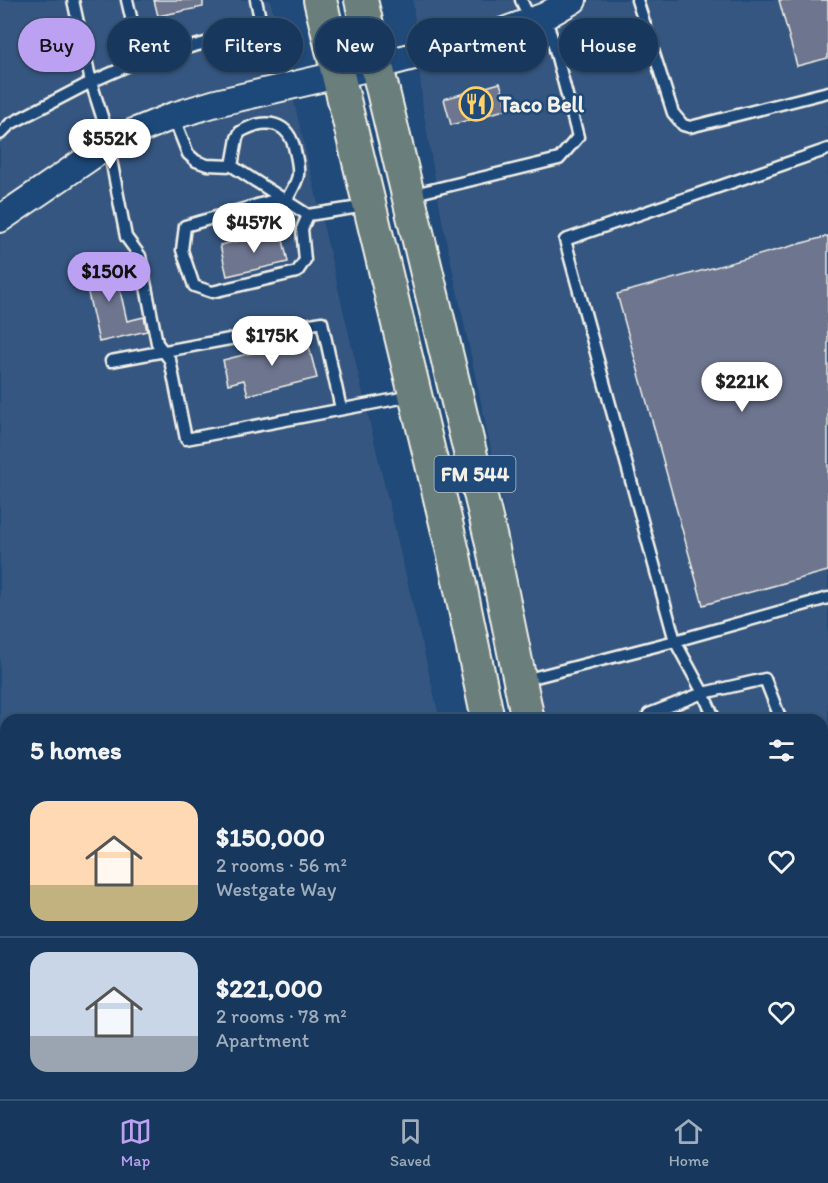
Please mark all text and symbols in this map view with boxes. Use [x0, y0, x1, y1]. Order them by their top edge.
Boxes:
chip: Buy [18, 18, 95, 72]
chip: Rent [107, 18, 191, 72]
chip: Filters [203, 18, 303, 72]
chip: New [315, 18, 395, 72]
chip: Apartment [407, 18, 547, 72]
chip: House [559, 18, 658, 72]
restaurant icon: Taco Bell [458, 86, 494, 122]
place label: Taco Bell [498, 91, 585, 118]
pin: $552K [68, 119, 152, 170]
text: $552K [83, 126, 137, 150]
pin: $457K [212, 203, 296, 254]
text: $457K [226, 210, 282, 234]
pin: $150K [67, 252, 151, 303]
text: $150K [81, 259, 137, 283]
pin: $175K [230, 316, 314, 367]
text: $175K [246, 323, 298, 347]
pin: $221K [700, 362, 784, 413]
text: $221K [715, 369, 769, 393]
road number: FM 544 [434, 456, 516, 492]
text: 5 homes [30, 734, 122, 766]
icon: filters [765, 734, 798, 767]
text: $150,000 [216, 821, 325, 853]
icon: home [78, 825, 150, 897]
icon: heart [765, 845, 798, 878]
text: 2 rooms · 56 m² [216, 853, 347, 877]
text: Westgate Way [216, 877, 336, 901]
text: $221,000 [216, 972, 323, 1004]
icon: home [78, 976, 150, 1048]
icon: heart [765, 996, 798, 1029]
text: 2 rooms · 78 m² [216, 1004, 347, 1028]
text: Apartment [216, 1028, 309, 1052]
tab: Map [119, 1115, 152, 1170]
tab: Saved [390, 1115, 431, 1170]
tab: Home [669, 1115, 709, 1170]

